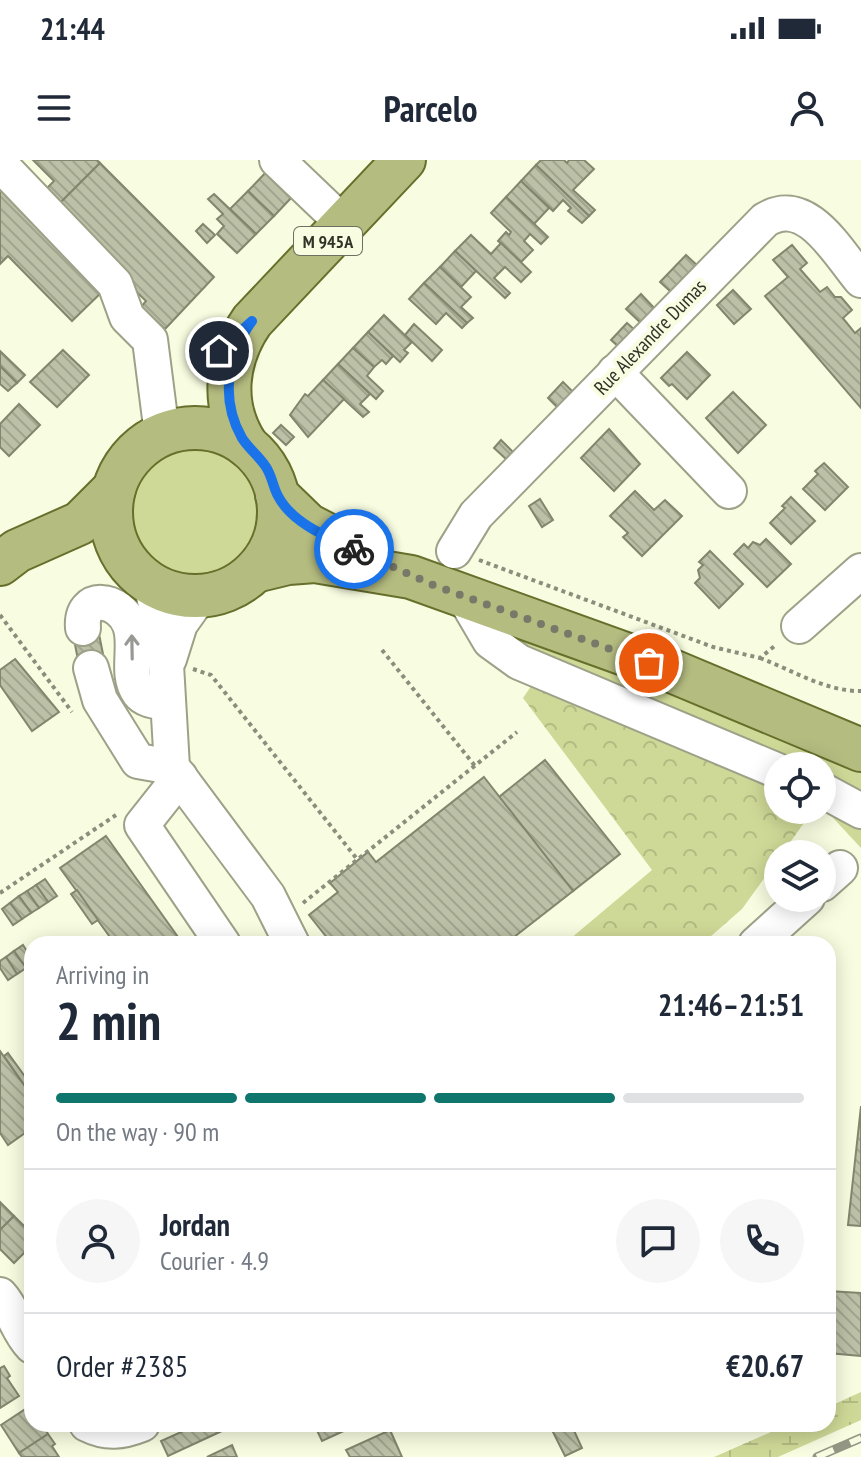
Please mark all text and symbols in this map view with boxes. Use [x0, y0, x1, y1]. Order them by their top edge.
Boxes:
text: 21:44 [40, 9, 105, 48]
text: Parcelo [383, 85, 478, 132]
icon: menu [32, 86, 76, 130]
icon: person [785, 86, 829, 130]
road number: M 945A [294, 227, 362, 255]
street label: Rue Alexandre Dumas [588, 274, 712, 400]
pin [185, 317, 253, 385]
icon: home [197, 329, 241, 373]
courier [314, 509, 394, 589]
icon: bike [332, 527, 376, 571]
pin [615, 629, 683, 697]
one-way arrow [125, 634, 140, 661]
icon: bag [627, 641, 671, 685]
map controls [764, 752, 836, 912]
button: locate [764, 752, 836, 824]
button: layers [764, 840, 836, 912]
text: Arriving in [56, 958, 149, 991]
text: 21:46–21:51 [658, 985, 804, 1024]
text: 2 min [56, 987, 161, 1054]
text: On the way · 90 m [56, 1115, 219, 1148]
button: person [56, 1199, 140, 1283]
button: chat [616, 1199, 700, 1283]
button: phone [720, 1199, 804, 1283]
text: Jordan [160, 1205, 230, 1244]
text: Courier · 4.9 [160, 1244, 269, 1277]
text: Order #2385 [56, 1346, 188, 1385]
text: €20.67 [726, 1346, 804, 1385]

